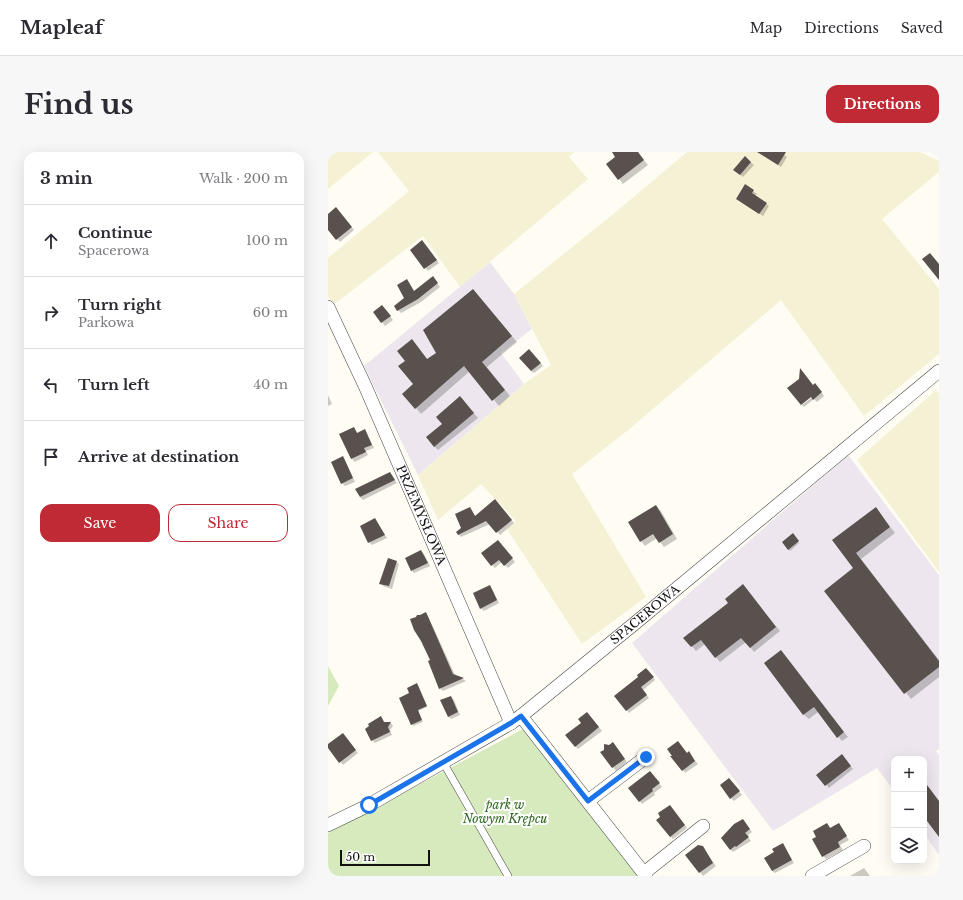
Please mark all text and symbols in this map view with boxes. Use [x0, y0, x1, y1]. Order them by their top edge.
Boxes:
text: Mapleaf [20, 16, 103, 39]
text: Map [750, 19, 782, 37]
text: Directions [804, 19, 879, 37]
text: Saved [901, 19, 943, 37]
button: Directions [826, 85, 939, 123]
text: Find us [24, 87, 134, 122]
text: 3 min [40, 168, 93, 189]
text: Walk · 200 m [199, 170, 288, 187]
text: Continue [78, 223, 153, 242]
icon: ahead [40, 230, 62, 252]
text: 100 m [246, 232, 288, 249]
text: Spacerowa [78, 242, 149, 259]
text: Turn right [78, 295, 161, 314]
icon: right [40, 302, 62, 324]
text: 60 m [253, 304, 288, 321]
text: Parkowa [78, 314, 134, 331]
icon: left [40, 374, 62, 396]
text: Turn left [78, 375, 149, 394]
text: 40 m [253, 376, 288, 393]
icon: arrive [40, 446, 62, 468]
text: Arrive at destination [78, 447, 239, 466]
street label: PRZEMYSŁOWA [393, 463, 450, 568]
button: Save [40, 504, 160, 542]
button: Share [168, 504, 288, 542]
street label: SPACEROWA [607, 581, 683, 647]
route end [637, 748, 655, 766]
map controls [891, 756, 927, 864]
button: + [891, 756, 927, 792]
button: − [891, 792, 927, 828]
route start [360, 796, 378, 814]
park label: park w Nowym Krępcu [462, 797, 547, 826]
button: layers [891, 828, 927, 864]
scale bar [340, 848, 430, 867]
text: 50 m [346, 850, 375, 864]

